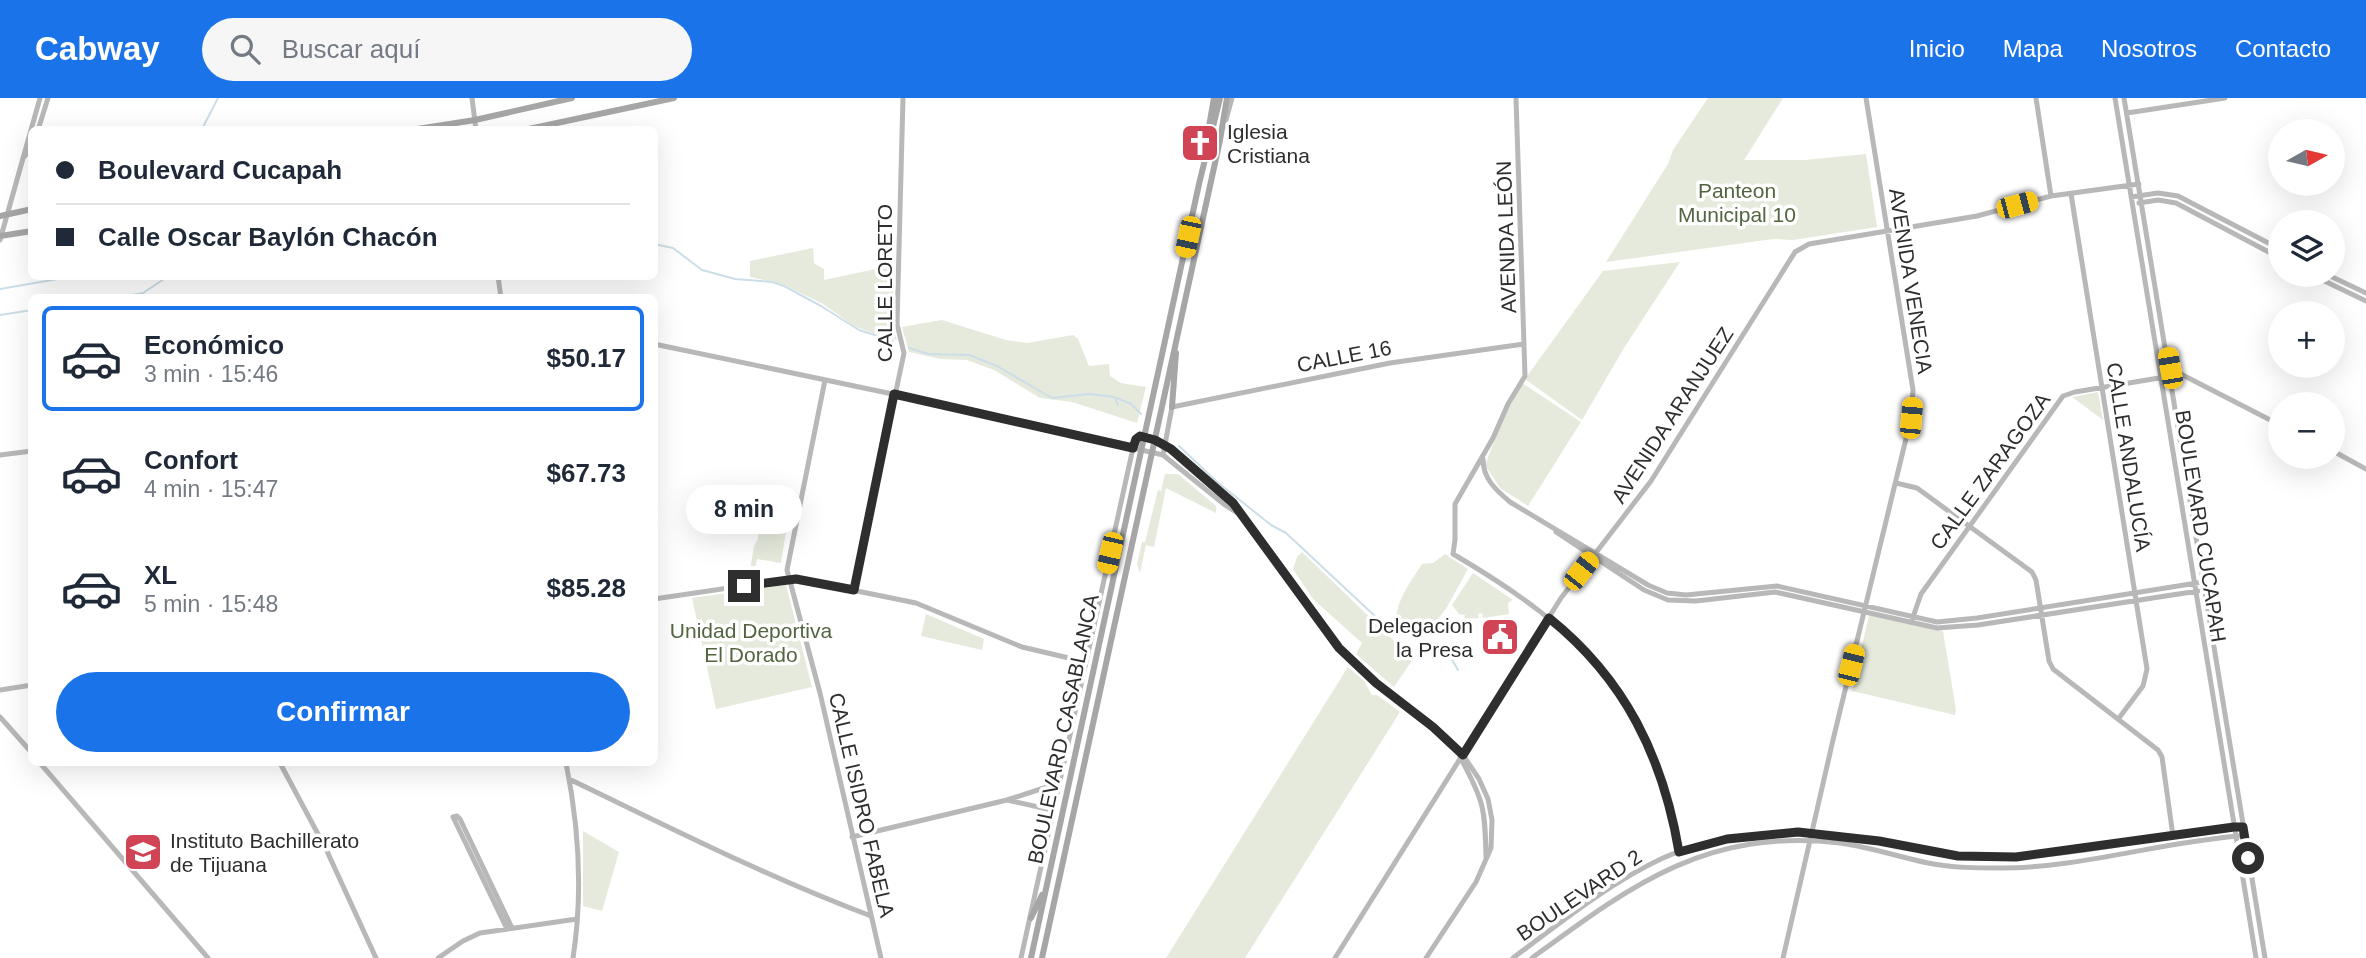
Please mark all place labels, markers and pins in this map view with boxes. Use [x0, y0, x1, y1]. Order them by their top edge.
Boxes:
place label: Iglesia Cristiana [1227, 120, 1310, 167]
church icon: Iglesia Cristiana [1179, 122, 1221, 164]
place label: Delegacion la Presa [1368, 614, 1473, 661]
public building icon: Delegacion la Presa [1479, 616, 1521, 658]
place label: Instituto Bachillerato de Tijuana [170, 829, 359, 876]
school or university icon: Instituto Bachillerato de Tijuana [122, 831, 164, 873]

